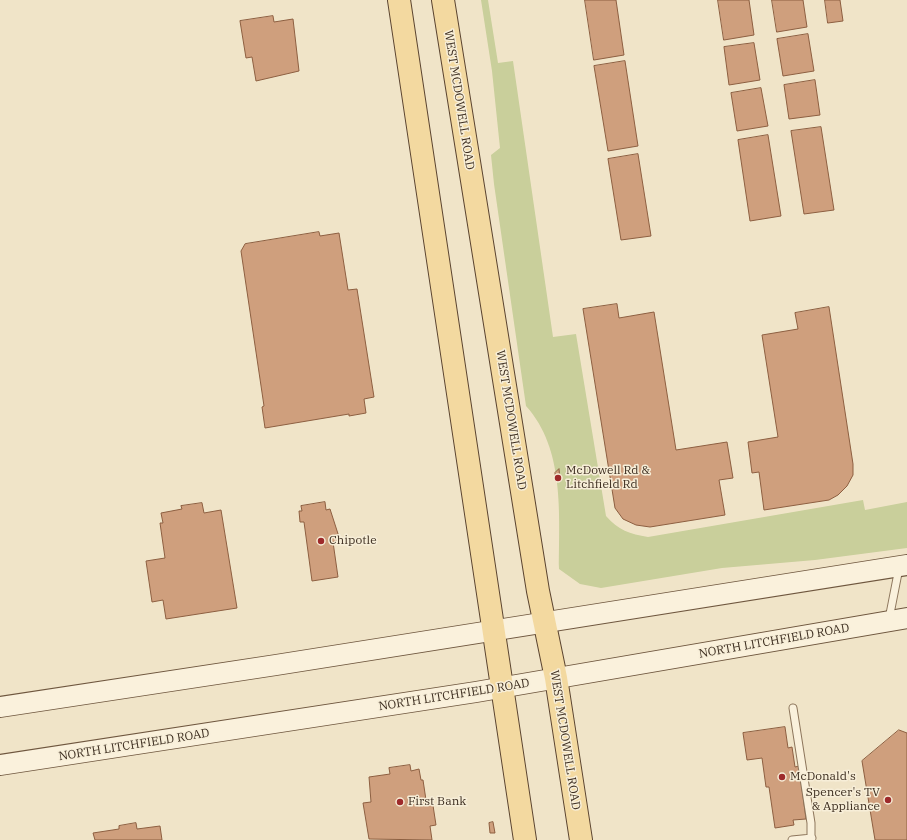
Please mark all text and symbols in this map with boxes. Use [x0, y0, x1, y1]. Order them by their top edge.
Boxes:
street label: WEST MCDOWELL ROAD [441, 29, 477, 171]
street label: WEST MCDOWELL ROAD [493, 349, 529, 491]
place label: McDowell Rd & Litchfield Rd [566, 464, 650, 492]
marker: McDowell Rd & Litchfield Rd [553, 473, 563, 483]
place label: Chipotle [329, 534, 377, 548]
marker: Chipotle [316, 536, 326, 546]
street label: NORTH LITCHFIELD ROAD [698, 621, 850, 661]
street label: WEST MCDOWELL ROAD [547, 669, 583, 811]
street label: NORTH LITCHFIELD ROAD [377, 676, 531, 714]
street label: NORTH LITCHFIELD ROAD [57, 726, 211, 764]
place label: McDonald's [790, 770, 856, 784]
marker: McDonald's [777, 772, 787, 782]
place label: Spencer's TV & Appliance [806, 786, 880, 814]
place label: First Bank [408, 795, 466, 809]
marker: Spencer's TV & Appliance [883, 795, 893, 805]
marker: First Bank [395, 797, 405, 807]

